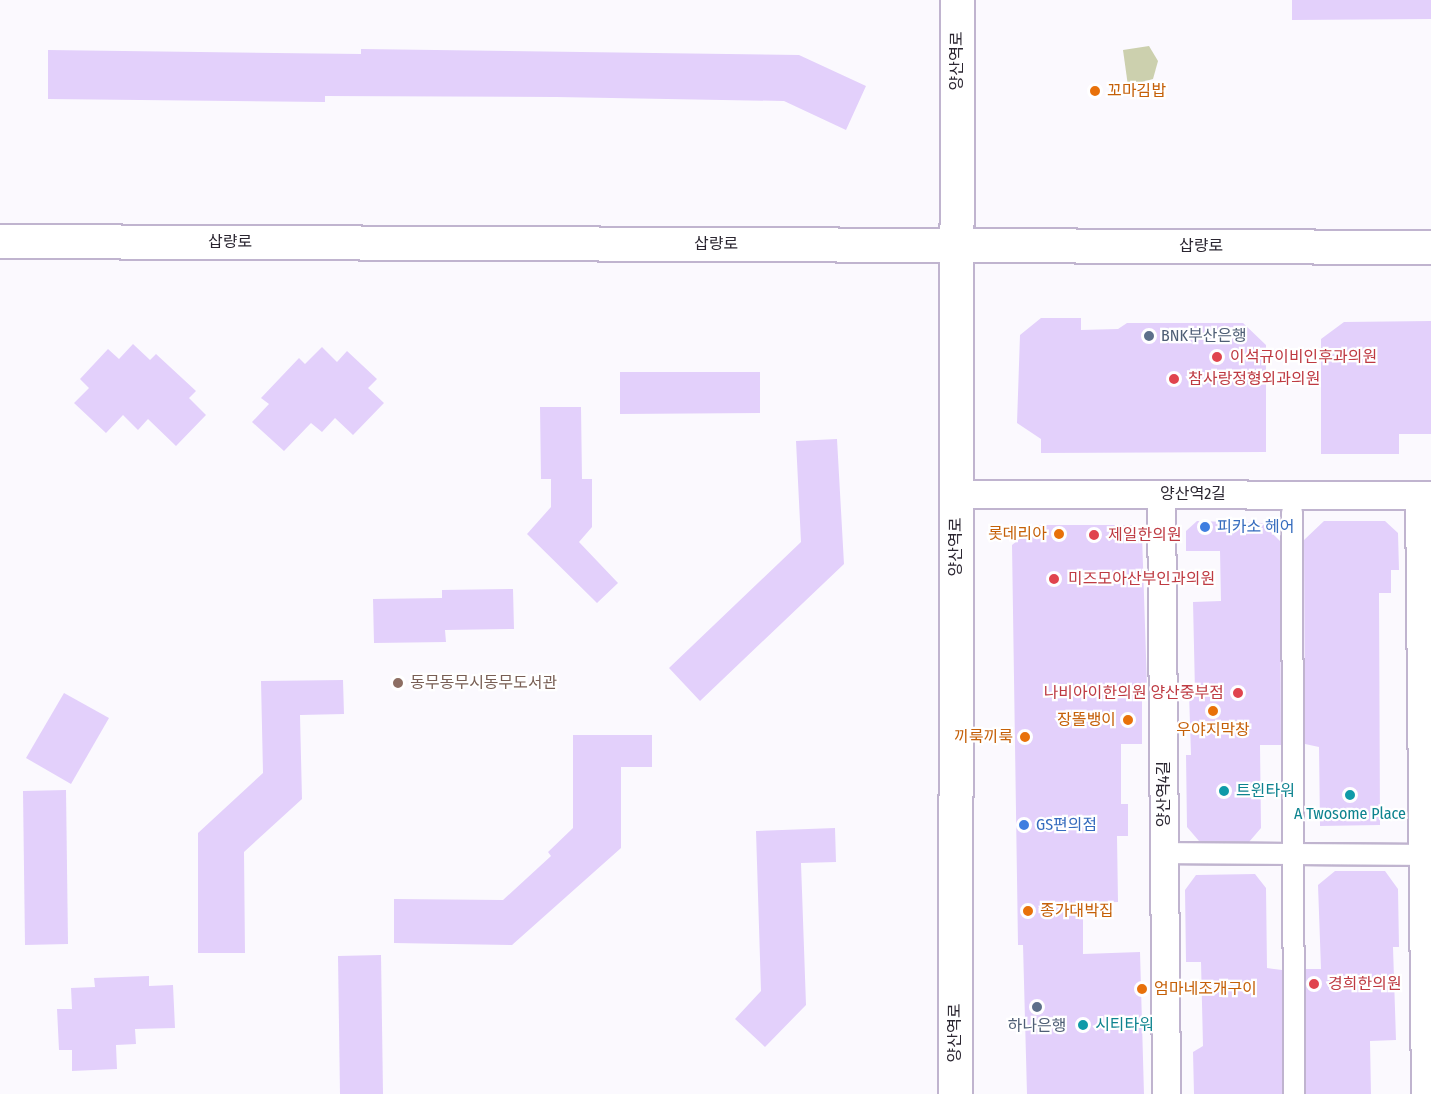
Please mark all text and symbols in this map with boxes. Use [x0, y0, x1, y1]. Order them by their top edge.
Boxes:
street label: 양산역로 [947, 32, 967, 90]
place label: 꼬마김밥 [1107, 81, 1166, 101]
marker: 꼬마김밥 [1088, 84, 1102, 98]
street label: 삽량로 [208, 232, 252, 252]
street label: 삽량로 [694, 234, 738, 254]
street label: 삽량로 [1179, 236, 1223, 256]
place label: BNK부산은행 [1161, 326, 1247, 346]
marker: BNK부산은행 [1142, 329, 1156, 343]
place label: 이석규이비인후과의원 [1230, 347, 1377, 367]
marker: 이석규이비인후과의원 [1208, 348, 1226, 366]
place label: 참사랑정형외과의원 [1188, 369, 1320, 389]
marker: 참사랑정형외과의원 [1165, 370, 1183, 388]
street label: 양산역2길 [1160, 484, 1226, 504]
place label: 피카소 헤어 [1217, 517, 1294, 537]
street label: 양산역로 [946, 518, 966, 576]
marker: 피카소 헤어 [1198, 520, 1212, 534]
place label: 롯데리아 [988, 524, 1047, 544]
place label: 제일한의원 [1108, 525, 1182, 545]
marker: 제일한의원 [1085, 526, 1103, 544]
marker: 롯데리아 [1052, 527, 1066, 541]
place label: 미즈모아산부인과의원 [1068, 569, 1215, 589]
marker: 미즈모아산부인과의원 [1045, 570, 1063, 588]
place label: 동무동무시동무도서관 [410, 673, 557, 693]
marker: 동무동무시동무도서관 [391, 676, 405, 690]
place label: 나비아이한의원 양산중부점 [1044, 683, 1224, 703]
marker: 나비아이한의원 양산중부점 [1229, 684, 1247, 702]
marker: 우야지막창 [1206, 704, 1220, 718]
place label: 장똘뱅이 [1057, 710, 1116, 730]
marker: 장똘뱅이 [1121, 713, 1135, 727]
place label: 우야지막창 [1176, 720, 1250, 740]
place label: 끼룩끼룩 [954, 727, 1013, 747]
marker: 끼룩끼룩 [1018, 730, 1032, 744]
street label: 양산역4길 [1154, 761, 1174, 827]
place label: 트윈타워 [1236, 781, 1295, 801]
marker: 트윈타워 [1217, 784, 1231, 798]
marker: A Twosome Place [1343, 788, 1357, 802]
place label: A Twosome Place [1294, 804, 1406, 824]
place label: GS편의점 [1036, 815, 1097, 835]
marker: GS편의점 [1017, 818, 1031, 832]
place label: 종가대박집 [1040, 901, 1114, 921]
marker: 종가대박집 [1021, 904, 1035, 918]
place label: 경희한의원 [1328, 974, 1402, 994]
marker: 경희한의원 [1305, 975, 1323, 993]
place label: 엄마네조개구이 [1154, 979, 1257, 999]
marker: 엄마네조개구이 [1135, 982, 1149, 996]
marker: 하나은행 [1030, 1000, 1044, 1014]
street label: 양산역로 [945, 1004, 965, 1062]
place label: 시티타워 [1095, 1015, 1154, 1035]
place label: 하나은행 [1008, 1016, 1066, 1036]
marker: 시티타워 [1076, 1018, 1090, 1032]

